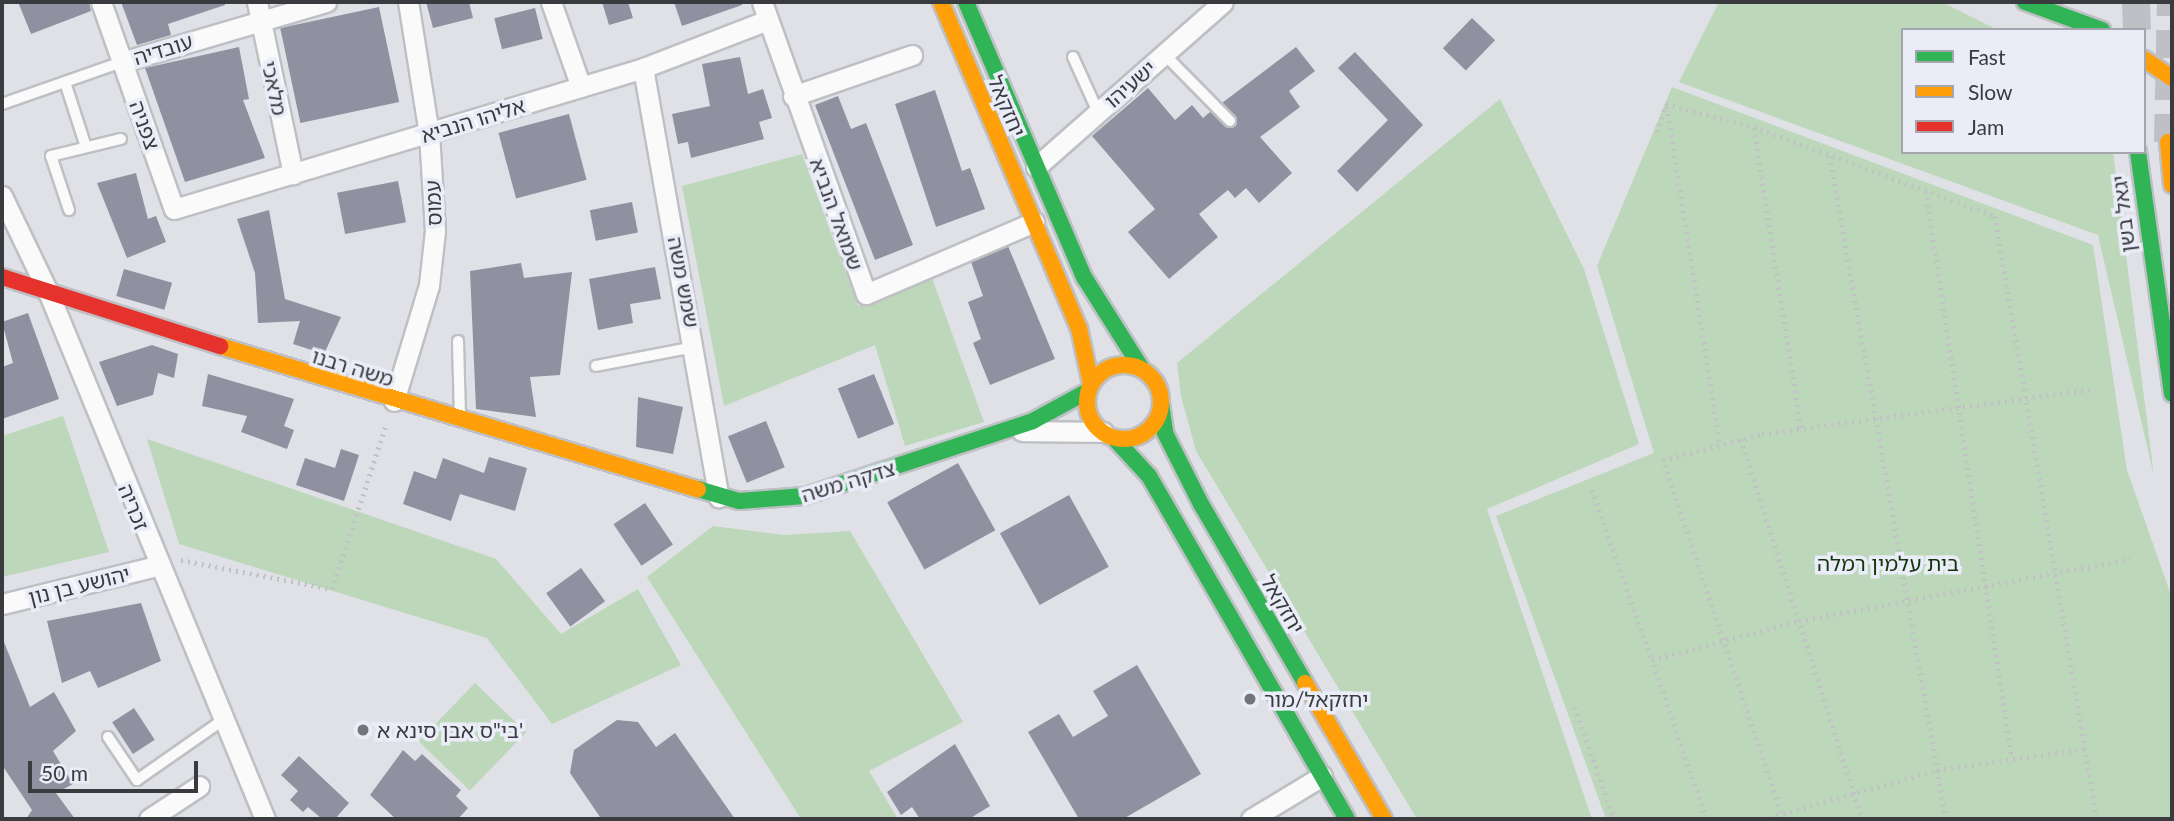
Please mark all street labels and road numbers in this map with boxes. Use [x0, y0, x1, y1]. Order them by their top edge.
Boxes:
street label: עובדיה [130, 28, 196, 70]
street label: ישעיהו [1099, 55, 1161, 113]
street label: מלאכי [257, 58, 293, 118]
street label: יחזקאל [983, 72, 1031, 140]
street label: אליהו הנביא [418, 92, 528, 148]
street label: צפניה [125, 97, 165, 153]
street label: שמואל הנביא [805, 154, 869, 274]
street label: יגאל בשן [2106, 174, 2140, 254]
street label: עמוס [420, 180, 446, 226]
street label: שמש משה [663, 234, 705, 330]
street label: משה רבנו [309, 343, 397, 391]
street label: צדקה משה [798, 455, 898, 507]
street label: זכריה [113, 480, 155, 534]
street label: יהושע בן נון [26, 560, 132, 610]
street label: יחזקאל [1256, 570, 1310, 638]

